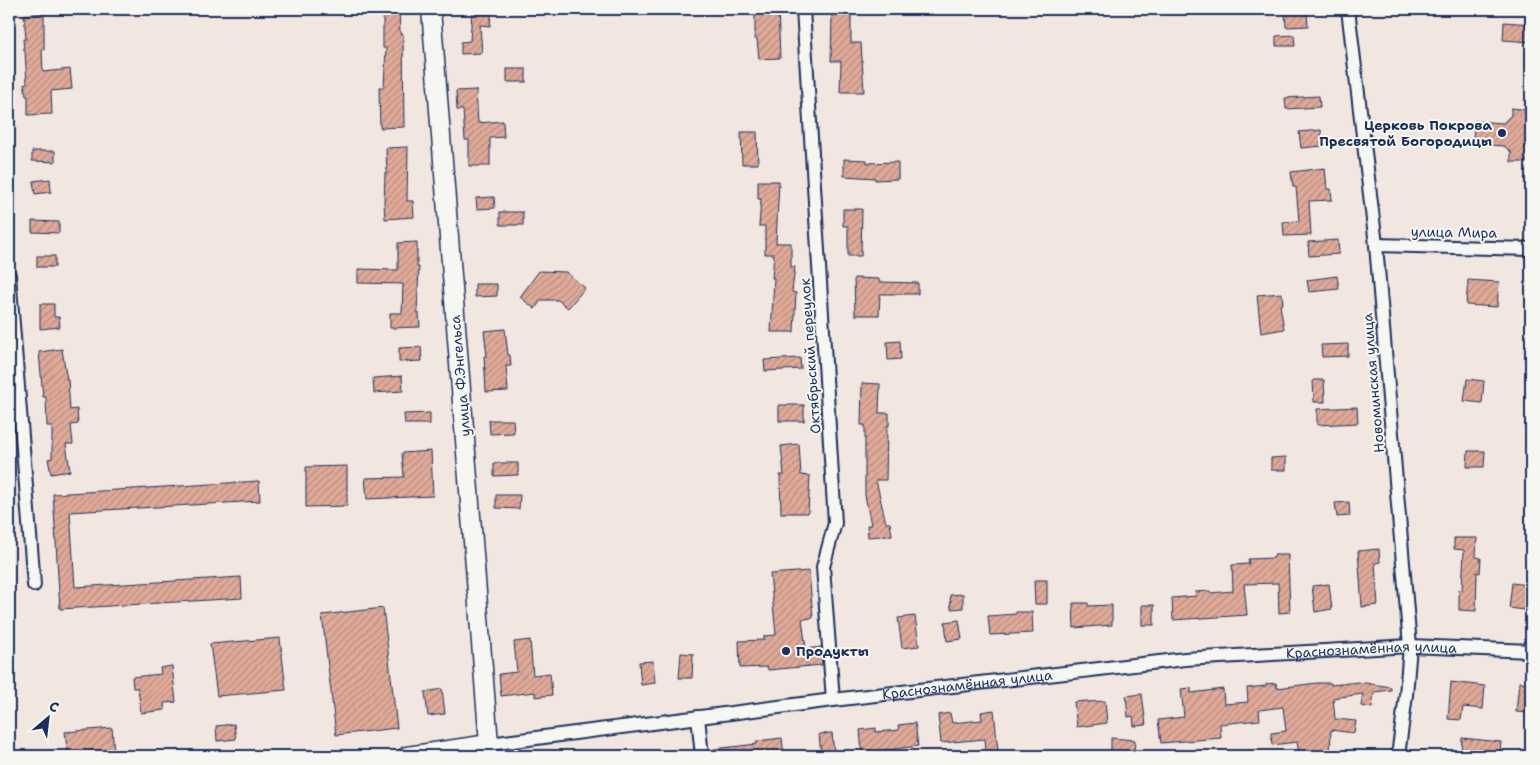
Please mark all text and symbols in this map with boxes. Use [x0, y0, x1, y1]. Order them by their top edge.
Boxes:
place label: Церковь Покрова Пресвятой Богородицы [1319, 116, 1492, 150]
marker: Церковь Покрова Пресвятой Богородицы [1496, 127, 1508, 139]
street label: улица Мира [1411, 222, 1498, 242]
street label: Октябрьский переулок [796, 277, 824, 434]
street label: Новоминская улица [1358, 312, 1388, 454]
street label: улица Ф.Энгельса [446, 314, 474, 438]
street label: Краснознамённая улица [1286, 637, 1458, 662]
place label: Продукты [796, 642, 869, 660]
marker: Продукты [780, 645, 792, 657]
street label: Краснознамённая улица [881, 665, 1054, 703]
north arrow [22, 692, 72, 742]
text: С [46, 697, 62, 716]

